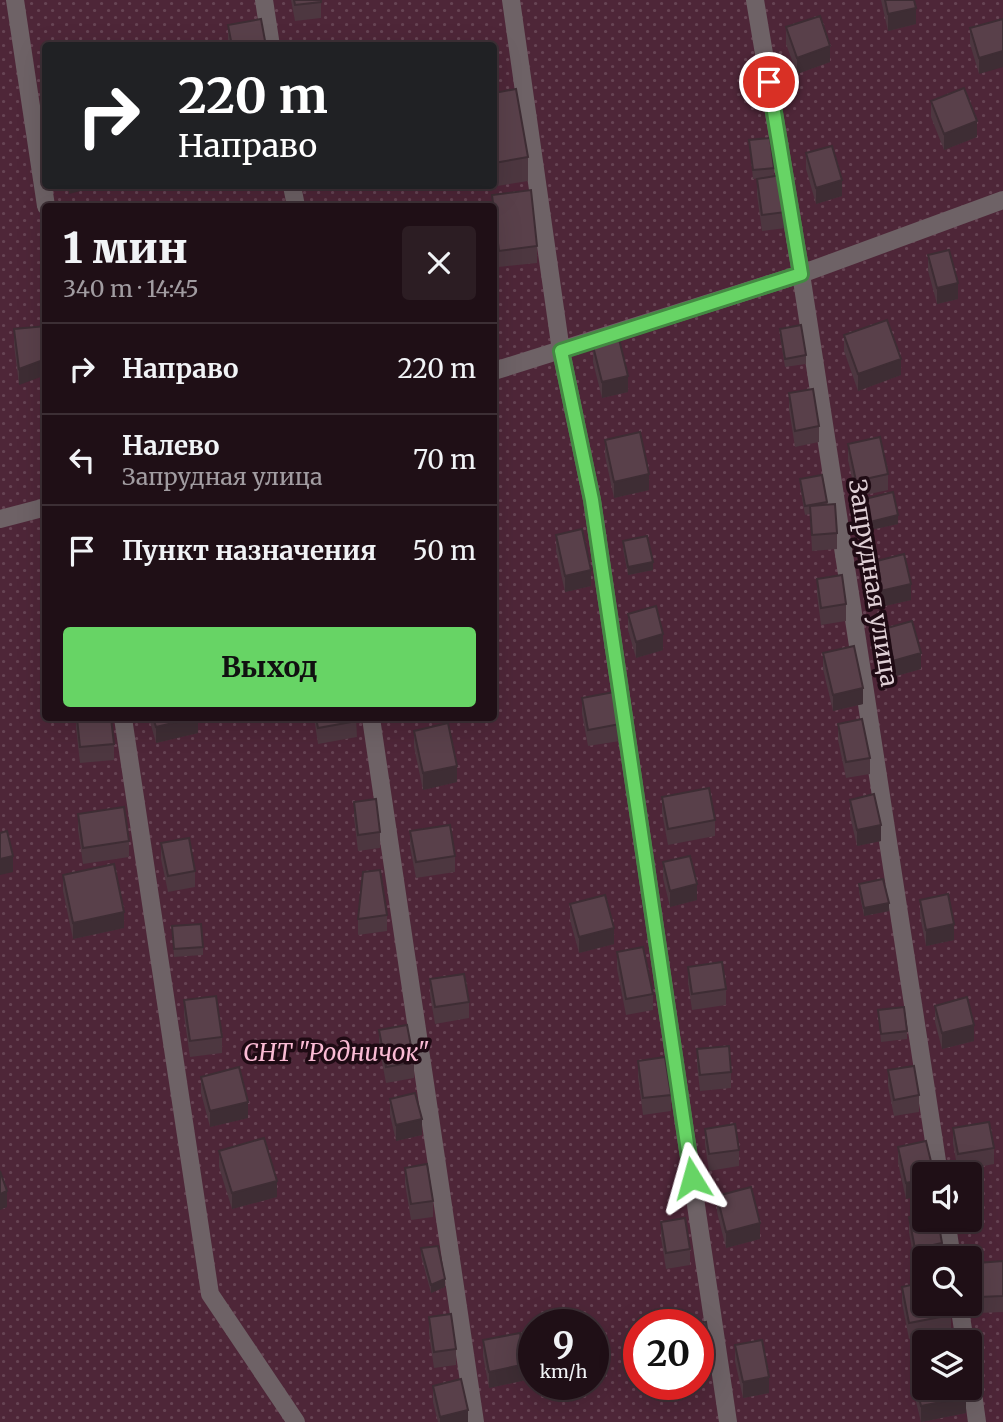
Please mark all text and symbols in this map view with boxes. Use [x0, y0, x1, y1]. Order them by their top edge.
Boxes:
pin [739, 52, 799, 112]
icon: arrive [750, 63, 788, 101]
text: 220 m [178, 65, 328, 126]
icon: right [63, 70, 154, 161]
text: Направо [178, 126, 317, 166]
text: 1 мин [63, 222, 188, 274]
button: close [402, 226, 476, 300]
text: 340 m · 14:45 [63, 274, 199, 303]
icon: right [63, 350, 101, 388]
text: Направо [122, 352, 239, 385]
text: 220 m [397, 352, 476, 385]
text: Налево [122, 429, 220, 462]
icon: left [63, 441, 101, 479]
text: 70 m [413, 443, 476, 476]
text: Запрудная улица [122, 462, 323, 491]
street label: Запрудная улица [842, 477, 905, 689]
icon: arrive [63, 532, 101, 570]
text: Пункт назначения [122, 534, 376, 567]
text: 50 m [412, 534, 476, 567]
button: Выход [63, 627, 476, 707]
park label: СНТ "Родничок" [243, 1037, 429, 1068]
position arrow [655, 1141, 729, 1215]
map controls [912, 1162, 982, 1400]
button: sound [912, 1162, 982, 1232]
button: search [912, 1246, 982, 1316]
speed limit sign: 20 [623, 1309, 714, 1400]
text: 9 [553, 1323, 574, 1367]
button: layers [912, 1330, 982, 1400]
text: km/h [540, 1360, 587, 1383]

